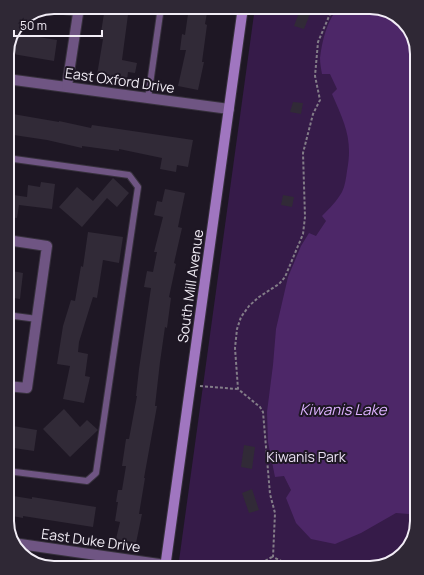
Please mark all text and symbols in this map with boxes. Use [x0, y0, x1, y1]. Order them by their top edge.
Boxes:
scale bar [14, 12, 102, 38]
text: 50 m [20, 17, 47, 34]
street label: East Oxford Drive [64, 63, 176, 97]
street label: South Mill Avenue [173, 228, 207, 344]
water label: Kiwanis Lake [299, 399, 388, 420]
park label: Kiwanis Park [266, 447, 347, 466]
street label: East Duke Drive [40, 524, 142, 556]

